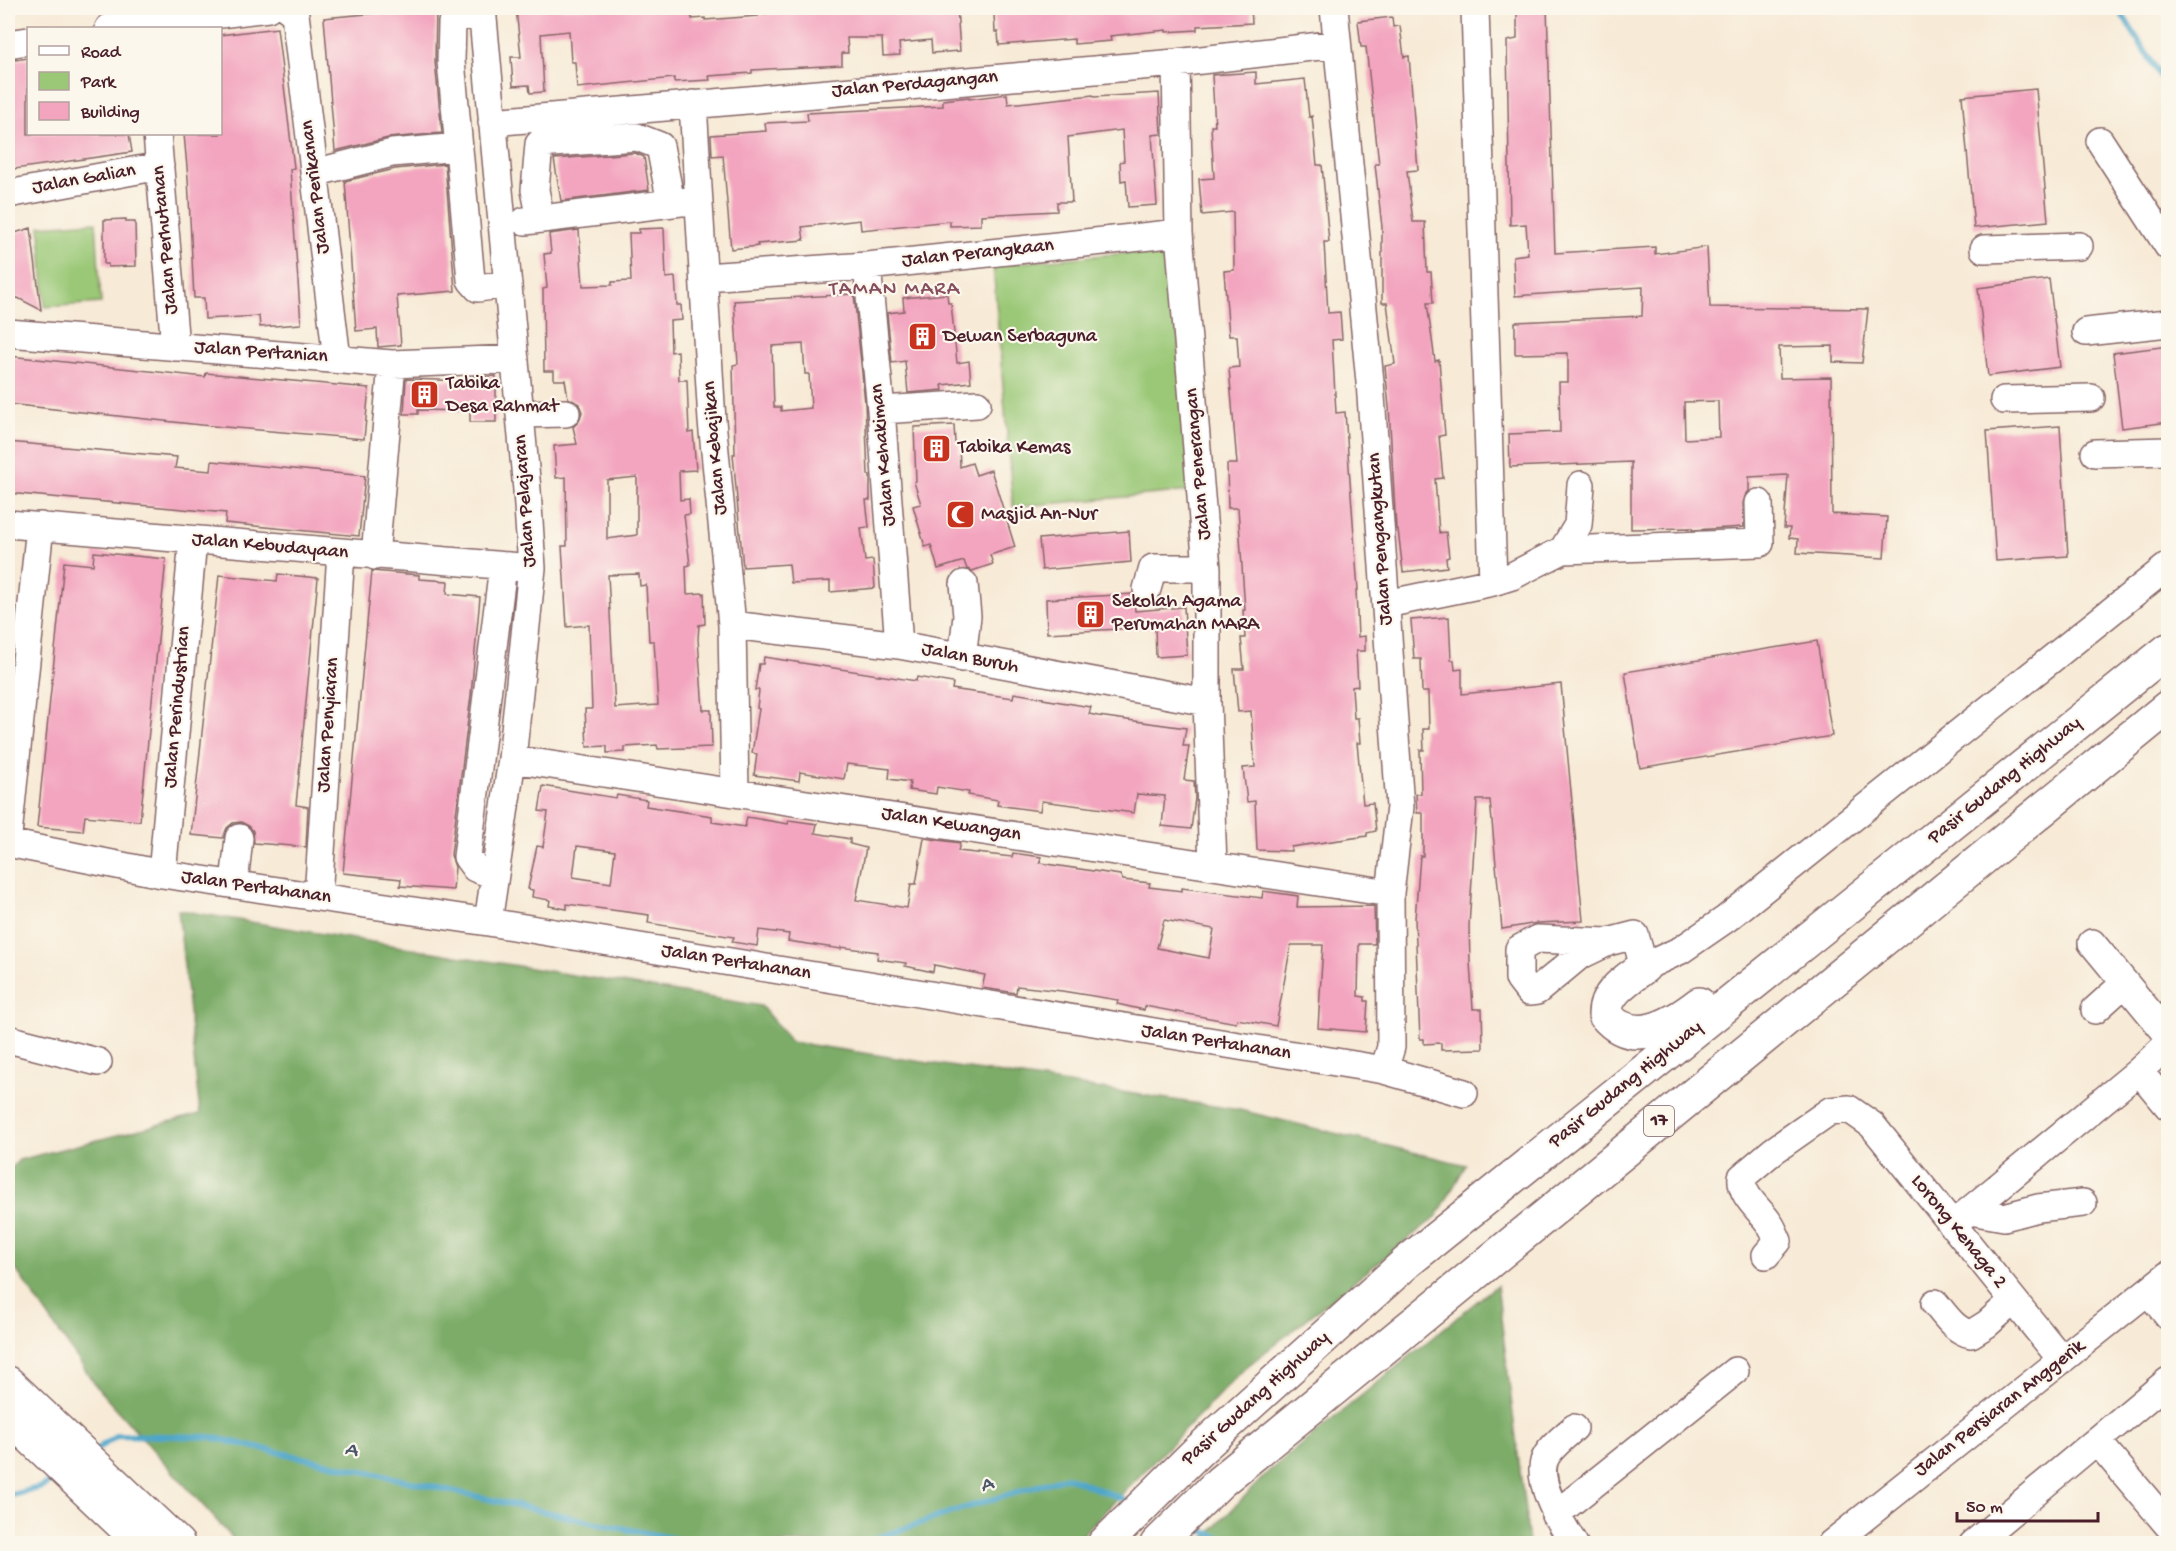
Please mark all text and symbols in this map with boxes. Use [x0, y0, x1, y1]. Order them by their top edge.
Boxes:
legend [27, 27, 222, 135]
text: Road [81, 43, 122, 64]
street label: Jalan Perdagangan [831, 66, 1000, 104]
text: Park [80, 73, 117, 94]
text: Building [80, 103, 140, 124]
street label: Jalan Perikanan [296, 118, 336, 255]
street label: Jalan Galian [31, 160, 138, 200]
street label: Jalan Perhutanan [148, 164, 184, 315]
street label: Jalan Perangkaan [901, 235, 1056, 273]
district label: TAMAN MARA [828, 278, 961, 303]
building icon: Dewan Serbaguna [906, 321, 938, 353]
place label: Dewan Serbaguna [941, 326, 1098, 349]
street label: Jalan Pertanian [194, 337, 329, 369]
place label: Tabika Desa Rahmat [444, 373, 560, 419]
building icon: Tabika Desa Rahmat [409, 379, 441, 411]
street label: Jalan Kebajikan [699, 380, 733, 516]
street label: Jalan Kehakiman [866, 382, 902, 527]
street label: Jalan Penerangan [1181, 387, 1217, 541]
building icon: Tabika Kemas [921, 432, 953, 464]
street label: Jalan Pelajaran [510, 433, 542, 568]
place label: Tabika Kemas [957, 437, 1071, 460]
street label: Jalan Pengangkutan [1363, 452, 1398, 626]
mosque icon: Masjid An-Nur [944, 499, 976, 531]
place label: Masjid An-Nur [981, 504, 1099, 527]
street label: Jalan Kebudayaan [191, 529, 350, 565]
place label: Sekolah Agama Perumahan MARA [1111, 591, 1260, 637]
building icon: Sekolah Agama Perumahan MARA [1075, 598, 1107, 630]
street label: Jalan Perindustrian [159, 625, 197, 789]
street label: Jalan Buruh [920, 638, 1021, 680]
street label: Jalan Penyiaran [313, 656, 345, 793]
street label: Pasir Gudang Highway [1923, 712, 2086, 850]
street label: Jalan Kewangan [880, 803, 1023, 847]
street label: Jalan Pertahanan [180, 866, 333, 910]
street label: Jalan Pertahanan [660, 940, 813, 986]
street label: Pasir Gudang Highway [1544, 1016, 1707, 1154]
street label: Jalan Pertahanan [1140, 1020, 1293, 1066]
road number: 17 [1644, 1106, 1674, 1136]
street label: Lorong Kenaga 2 [1905, 1170, 2011, 1294]
street label: Pasir Gudang Highway [1177, 1327, 1335, 1472]
street label: Jalan Persiaran Anggerik [1910, 1334, 2091, 1483]
water label: A [342, 1437, 361, 1465]
water label: A [977, 1472, 998, 1500]
scale bar [1957, 1485, 2098, 1523]
text: 50 m [1966, 1498, 2003, 1519]

